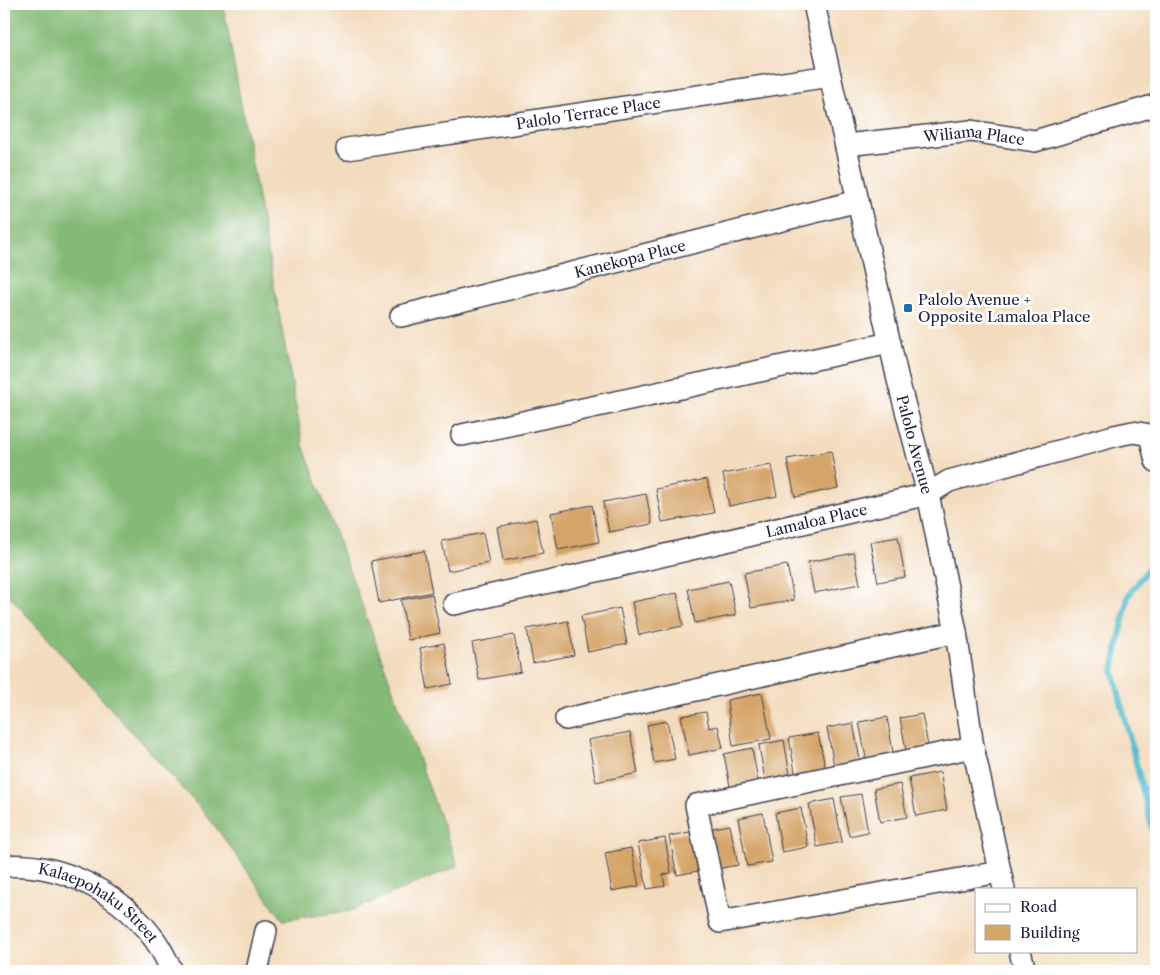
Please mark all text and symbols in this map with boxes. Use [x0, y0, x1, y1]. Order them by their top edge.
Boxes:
street label: Palolo Terrace Place [515, 92, 662, 133]
street label: Wiliama Place [921, 121, 1026, 149]
street label: Kanekopa Place [572, 235, 688, 282]
place label: Palolo Avenue + Opposite Lamaloa Place [918, 290, 1091, 326]
marker: Palolo Avenue + Opposite Lamaloa Place [902, 302, 914, 314]
street label: Palolo Avenue [893, 393, 937, 496]
street label: Lamaloa Place [764, 499, 869, 541]
street label: Kalaepohaku Street [37, 858, 163, 947]
legend [975, 888, 1138, 952]
text: Road [1020, 897, 1057, 916]
text: Building [1020, 923, 1080, 942]

